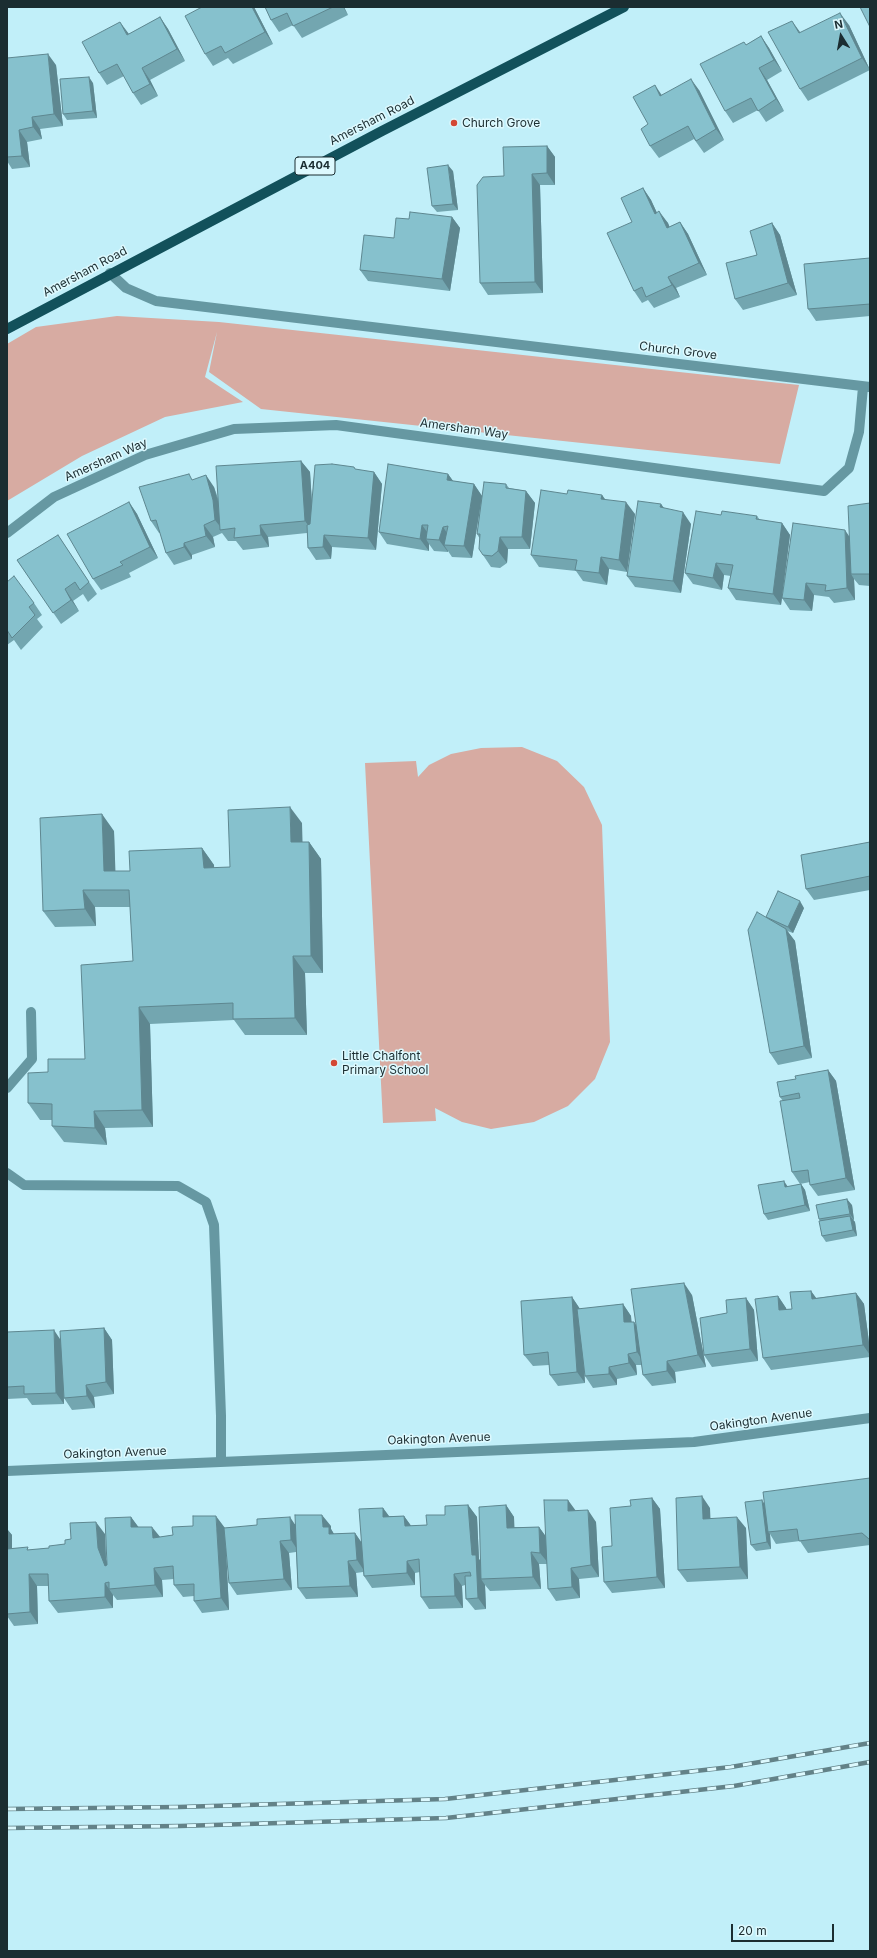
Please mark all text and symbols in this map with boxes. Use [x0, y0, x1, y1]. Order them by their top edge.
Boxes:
north arrow [821, 16, 861, 56]
text: N [833, 17, 844, 32]
street label: Amersham Road [327, 93, 417, 149]
place label: Church Grove [462, 116, 540, 130]
marker: Church Grove [449, 118, 459, 128]
road number: A404 [295, 157, 335, 175]
street label: Amersham Road [40, 244, 130, 300]
street label: Church Grove [638, 339, 718, 363]
street label: Amersham Way [419, 416, 509, 442]
street label: Amersham Way [62, 435, 150, 485]
place label: Little Chalfont Primary School [342, 1049, 428, 1077]
marker: Little Chalfont Primary School [329, 1058, 339, 1068]
street label: Oakington Avenue [709, 1406, 813, 1434]
street label: Oakington Avenue [387, 1430, 491, 1448]
street label: Oakington Avenue [63, 1444, 167, 1462]
scale bar [733, 1916, 836, 1942]
text: 20 m [738, 1923, 767, 1938]

